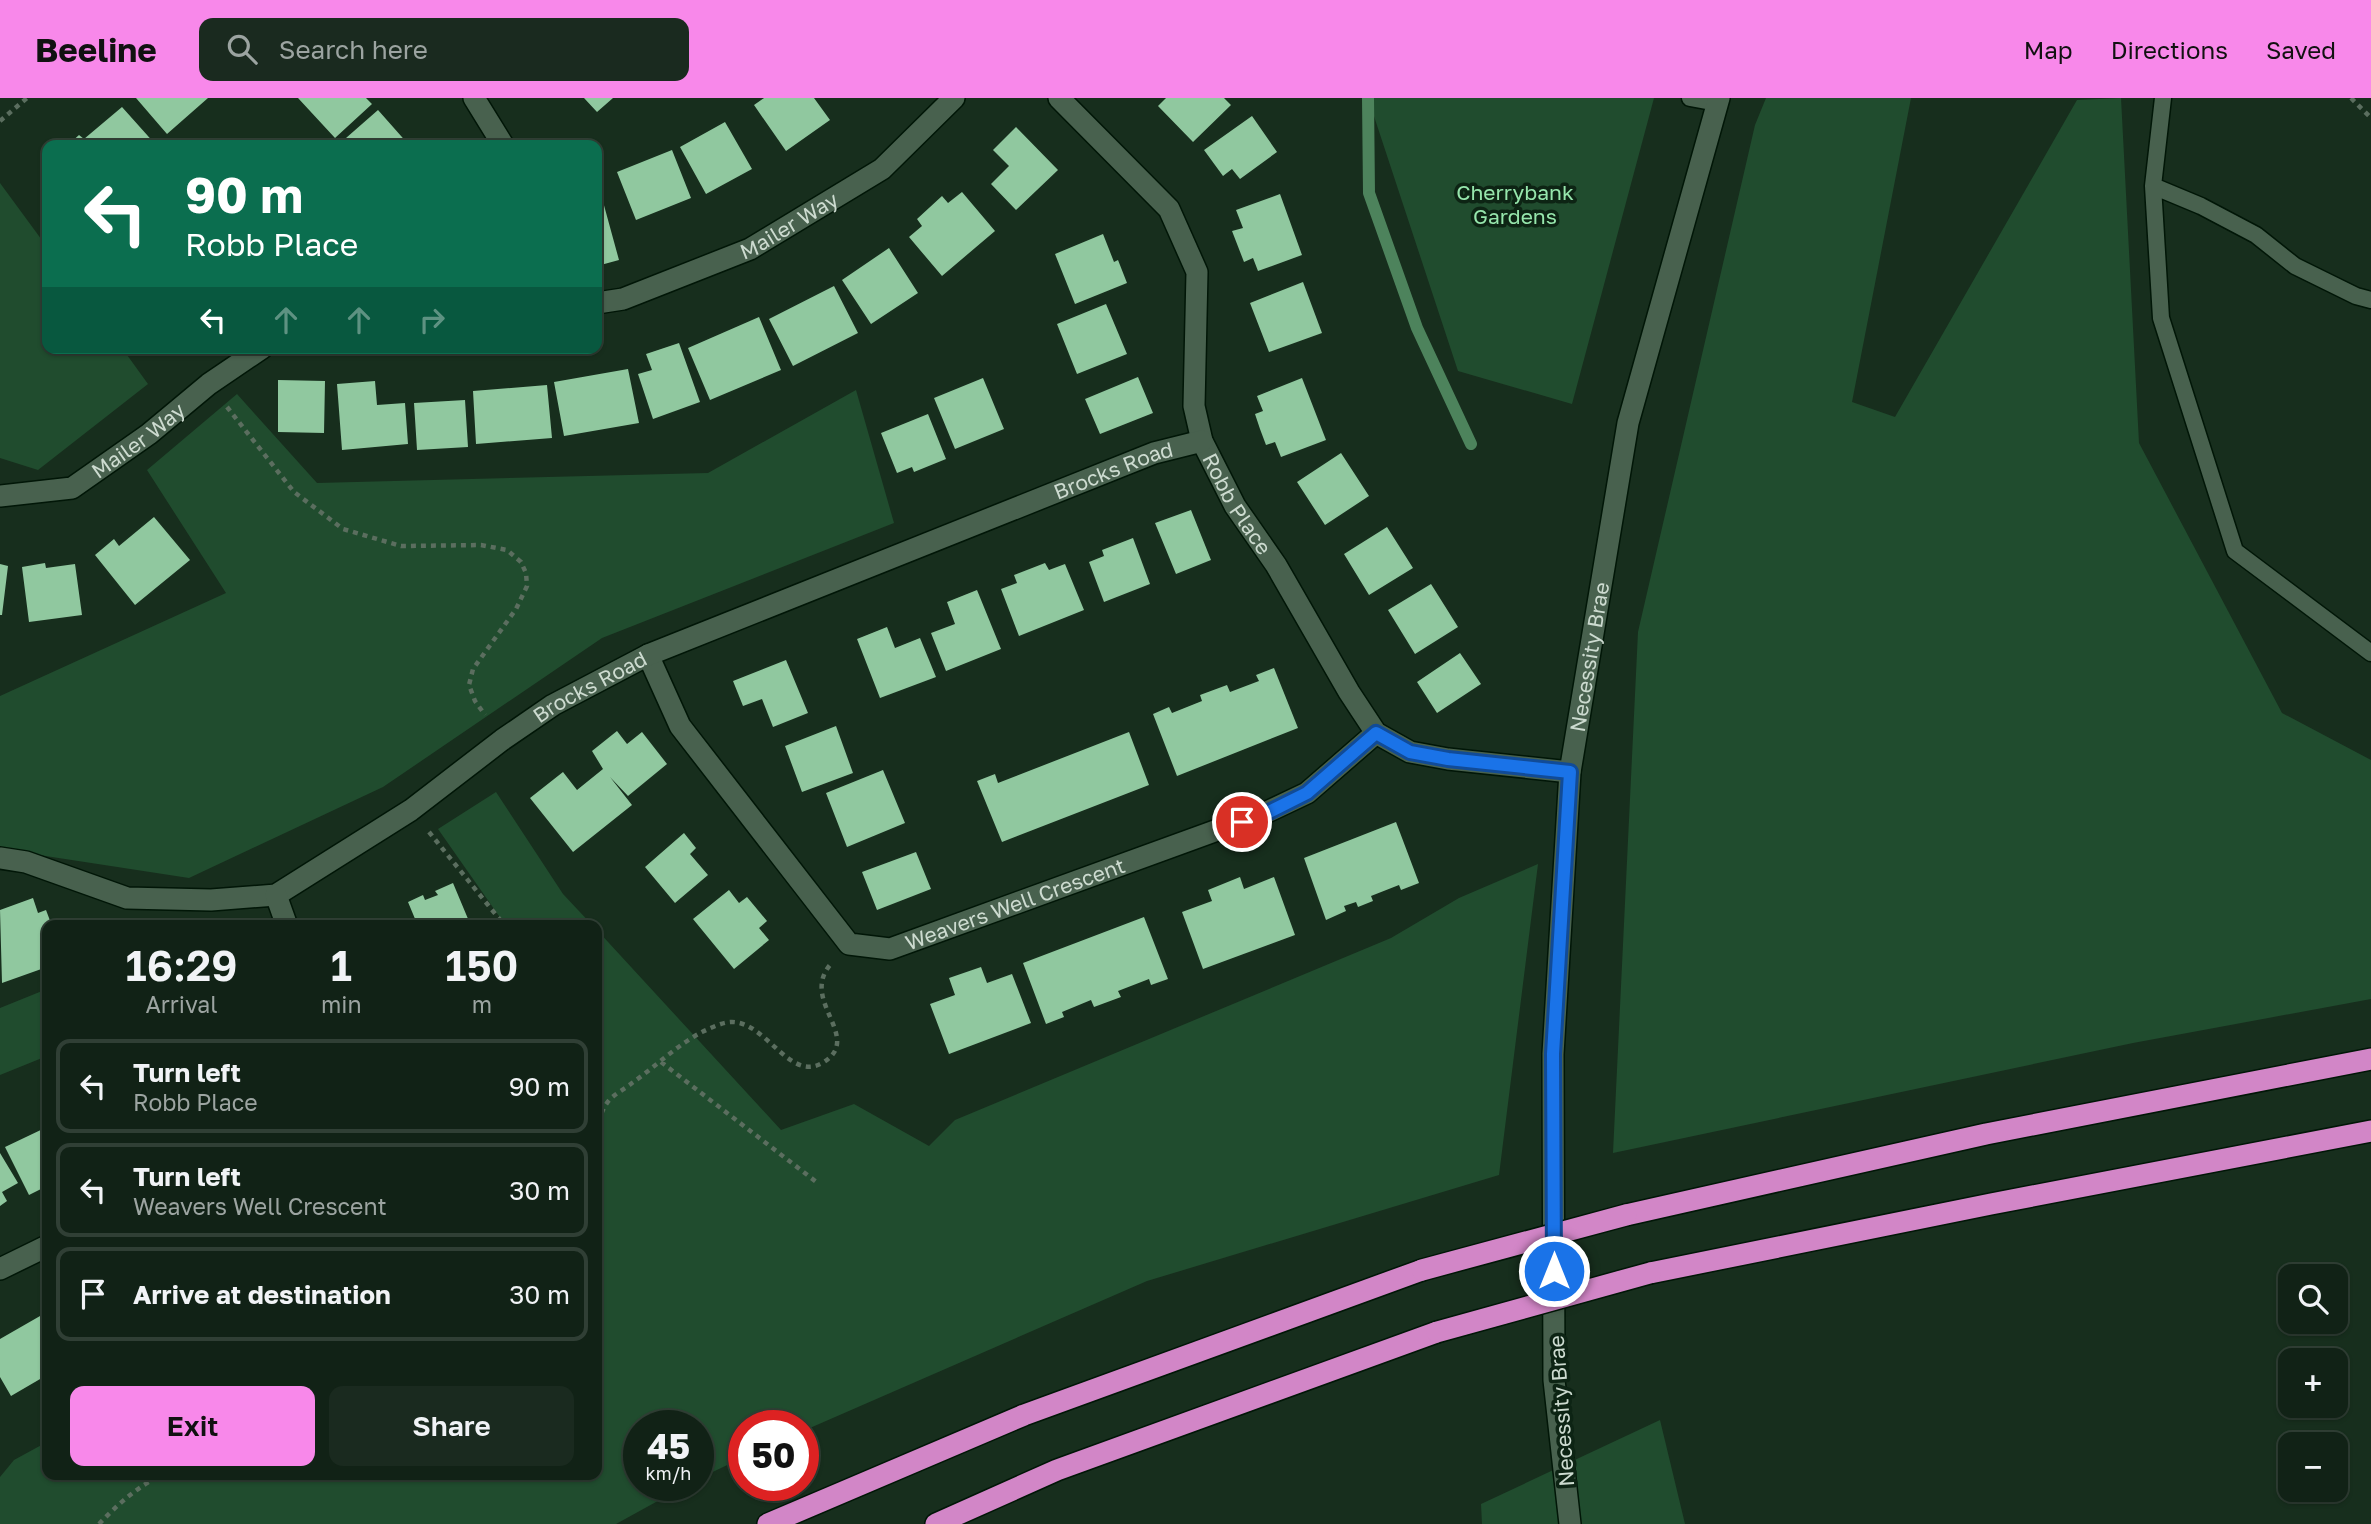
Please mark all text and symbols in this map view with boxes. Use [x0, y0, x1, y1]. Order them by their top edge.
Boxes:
search box [199, 18, 689, 81]
text: Beeline [35, 30, 157, 69]
icon: search [223, 30, 261, 68]
text: Search here [279, 34, 428, 65]
text: Map [2024, 35, 2073, 64]
text: Directions [2111, 35, 2228, 64]
text: Saved [2266, 35, 2336, 64]
text: 90 m [185, 165, 303, 224]
icon: left [70, 168, 161, 259]
park label: Cherrybank Gardens [1456, 179, 1574, 229]
street label: Mailer Way [736, 186, 843, 265]
text: Robb Place [185, 225, 358, 263]
icon: left [194, 301, 232, 339]
icon: ahead [267, 301, 305, 339]
icon: ahead [340, 301, 378, 339]
icon: right [413, 301, 451, 339]
street label: Mailer Way [86, 397, 190, 483]
street label: Brocks Road [1050, 436, 1175, 505]
street label: Robb Place [1197, 448, 1278, 559]
street label: Necessity Brae [1564, 580, 1614, 734]
street label: Brocks Road [528, 645, 651, 728]
pin [1212, 792, 1272, 852]
icon: arrive [1223, 803, 1261, 841]
street label: Weavers Well Crescent [902, 852, 1128, 955]
text: 16:29 [126, 940, 237, 990]
text: 1 [331, 940, 352, 990]
text: 150 [445, 940, 518, 990]
text: Arrival [145, 990, 218, 1018]
text: min [321, 990, 362, 1018]
text: m [472, 990, 492, 1018]
text: Turn left [133, 1057, 241, 1088]
icon: left [74, 1067, 112, 1105]
text: 90 m [509, 1071, 570, 1102]
text: Robb Place [133, 1088, 258, 1116]
text: Turn left [133, 1161, 241, 1192]
icon: left [74, 1171, 112, 1209]
text: 30 m [509, 1175, 570, 1206]
text: Weavers Well Crescent [133, 1192, 387, 1220]
position arrow [1517, 1234, 1591, 1308]
map controls [2278, 1264, 2348, 1502]
button: search [2278, 1264, 2348, 1334]
icon: arrive [74, 1275, 112, 1313]
text: Arrive at destination [133, 1279, 391, 1310]
text: 30 m [509, 1279, 570, 1310]
street label: Necessity Brae [1543, 1334, 1579, 1488]
button: + [2278, 1348, 2348, 1418]
button: Exit [70, 1386, 315, 1466]
button: Share [329, 1386, 574, 1466]
speed limit sign: 50 [728, 1410, 819, 1501]
text: 45 [647, 1425, 690, 1467]
button: − [2278, 1432, 2348, 1502]
text: km/h [646, 1462, 691, 1484]

